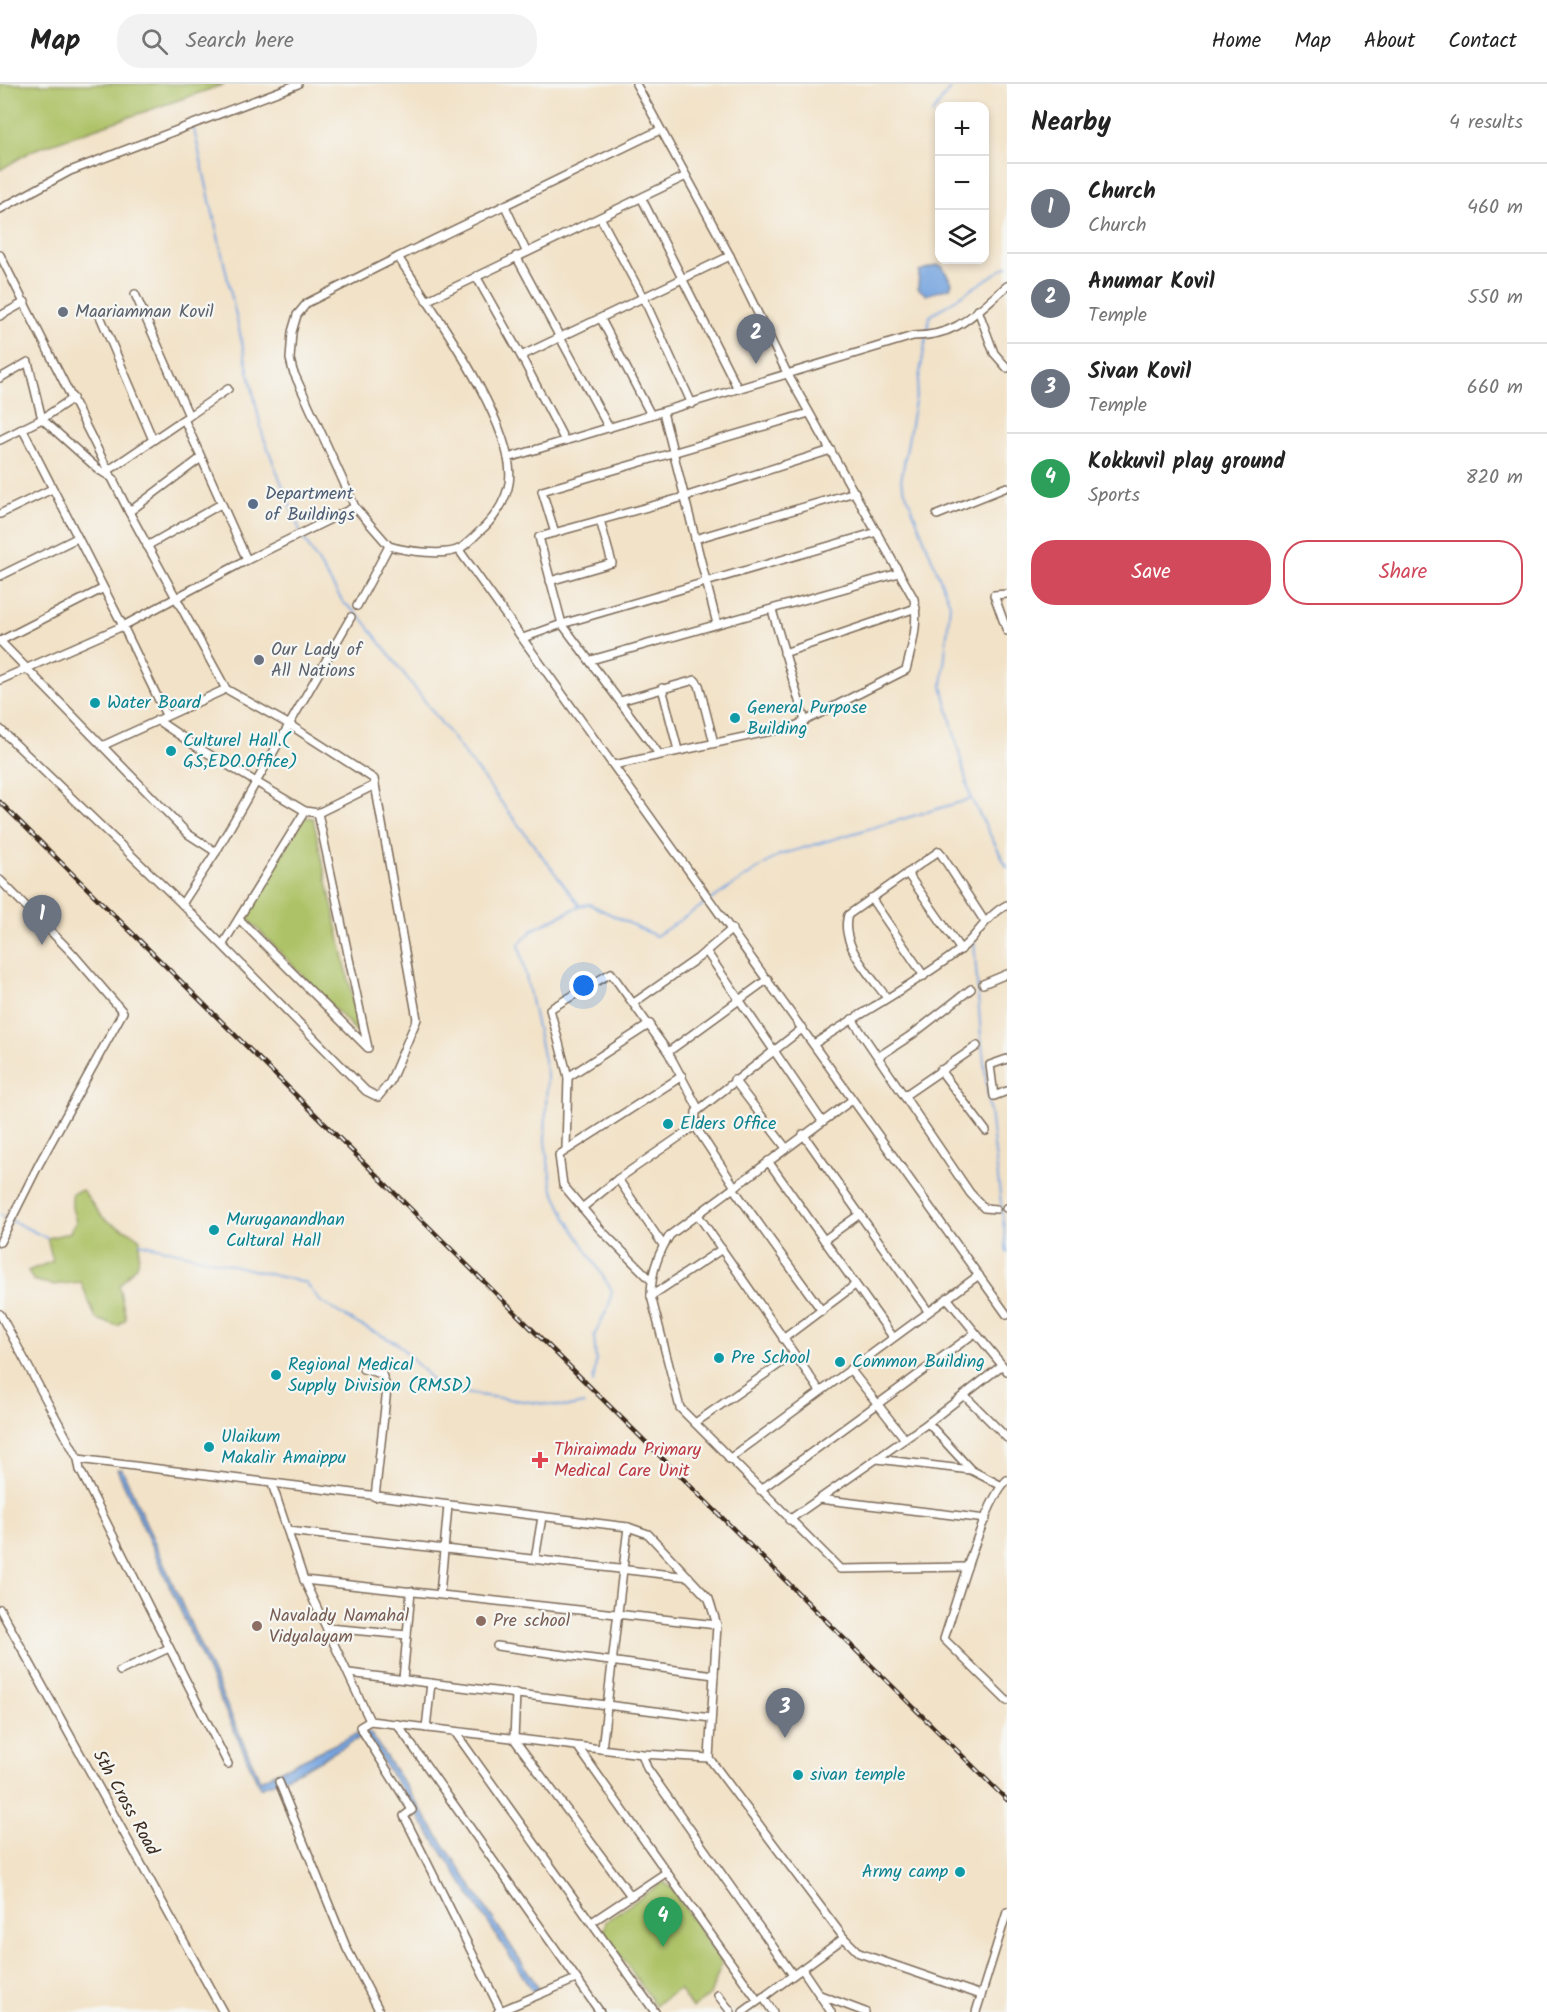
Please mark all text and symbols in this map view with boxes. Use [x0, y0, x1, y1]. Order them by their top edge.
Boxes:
search box [117, 14, 537, 68]
text: Map [30, 19, 81, 64]
text: Search here [186, 24, 294, 59]
icon: search [138, 25, 171, 58]
text: Home [1212, 25, 1261, 58]
text: Map [1294, 25, 1331, 58]
text: About [1364, 25, 1415, 58]
text: Contact [1448, 25, 1517, 58]
map controls [935, 102, 989, 264]
button: + [935, 102, 989, 156]
text: Nearby [1031, 102, 1111, 144]
text: 4 results [1449, 107, 1523, 139]
button: − [935, 156, 989, 210]
text: Church [1088, 175, 1156, 210]
text: 1 [1047, 192, 1054, 224]
text: 460 m [1467, 192, 1523, 224]
button: layers [935, 210, 989, 264]
text: Church [1088, 210, 1147, 242]
text: Anumar Kovil [1088, 265, 1215, 300]
text: 2 [1045, 282, 1056, 314]
text: 550 m [1468, 282, 1523, 314]
place label: Maariamman Kovil [75, 298, 214, 327]
text: Temple [1088, 300, 1147, 332]
marker: Maariamman Kovil [56, 305, 70, 319]
pin: 2 [736, 314, 776, 364]
text: Sivan Kovil [1088, 355, 1191, 390]
text: 3 [1045, 372, 1056, 404]
text: 660 m [1467, 372, 1523, 404]
text: Temple [1088, 390, 1147, 422]
text: Kokkuvil play ground [1088, 445, 1285, 480]
text: 4 [1045, 462, 1056, 494]
text: 820 m [1465, 462, 1523, 494]
place label: Department of Buildings [265, 480, 355, 530]
text: Sports [1088, 480, 1140, 512]
marker: Department of Buildings [246, 497, 260, 511]
button: Save [1031, 540, 1271, 605]
button: Share [1283, 540, 1523, 605]
place label: Our Lady of All Nations [271, 636, 364, 686]
marker: Our Lady of All Nations [252, 653, 266, 667]
place label: Water Board [107, 689, 202, 718]
place label: General Purpose Building [747, 694, 867, 744]
marker: Water Board [88, 696, 102, 710]
marker: General Purpose Building [728, 711, 742, 725]
place label: Culturel Hall.( GS,EDO.Office) [183, 727, 298, 777]
marker: Culturel Hall.( GS,EDO.Office) [164, 744, 178, 758]
pin: 1 [22, 896, 62, 945]
your location [569, 971, 598, 1000]
place label: Elders Office [680, 1110, 776, 1139]
marker: Elders Office [661, 1117, 675, 1131]
place label: Muruganandhan Cultural Hall [226, 1206, 345, 1256]
marker: Muruganandhan Cultural Hall [207, 1223, 221, 1237]
place label: Pre School [731, 1344, 811, 1373]
place label: Common Building [852, 1348, 985, 1377]
place label: Regional Medical Supply Division (RMSD) [288, 1351, 472, 1401]
marker: Pre School [712, 1351, 726, 1365]
marker: Common Building [833, 1355, 847, 1369]
marker: Regional Medical Supply Division (RMSD) [269, 1368, 283, 1382]
place label: Ulaikum Makalir Amaippu [221, 1423, 347, 1473]
place label: Thiraimadu Primary Medical Care Unit [554, 1436, 702, 1486]
marker: Ulaikum Makalir Amaippu [202, 1440, 216, 1454]
marker: Thiraimadu Primary Medical Care Unit [531, 1451, 549, 1469]
place label: Navalady Namahal Vidyalayam [269, 1602, 410, 1652]
place label: Pre school [493, 1607, 571, 1636]
marker: Pre school [474, 1614, 488, 1628]
marker: Navalady Namahal Vidyalayam [250, 1619, 264, 1633]
pin: 3 [766, 1688, 804, 1738]
street label: 5th Cross Road [84, 1745, 167, 1862]
place label: sivan temple [810, 1761, 905, 1790]
marker: sivan temple [791, 1768, 805, 1782]
place label: Army camp [862, 1858, 948, 1887]
marker: Army camp [953, 1865, 967, 1879]
pin: 4 [644, 1898, 682, 1947]

